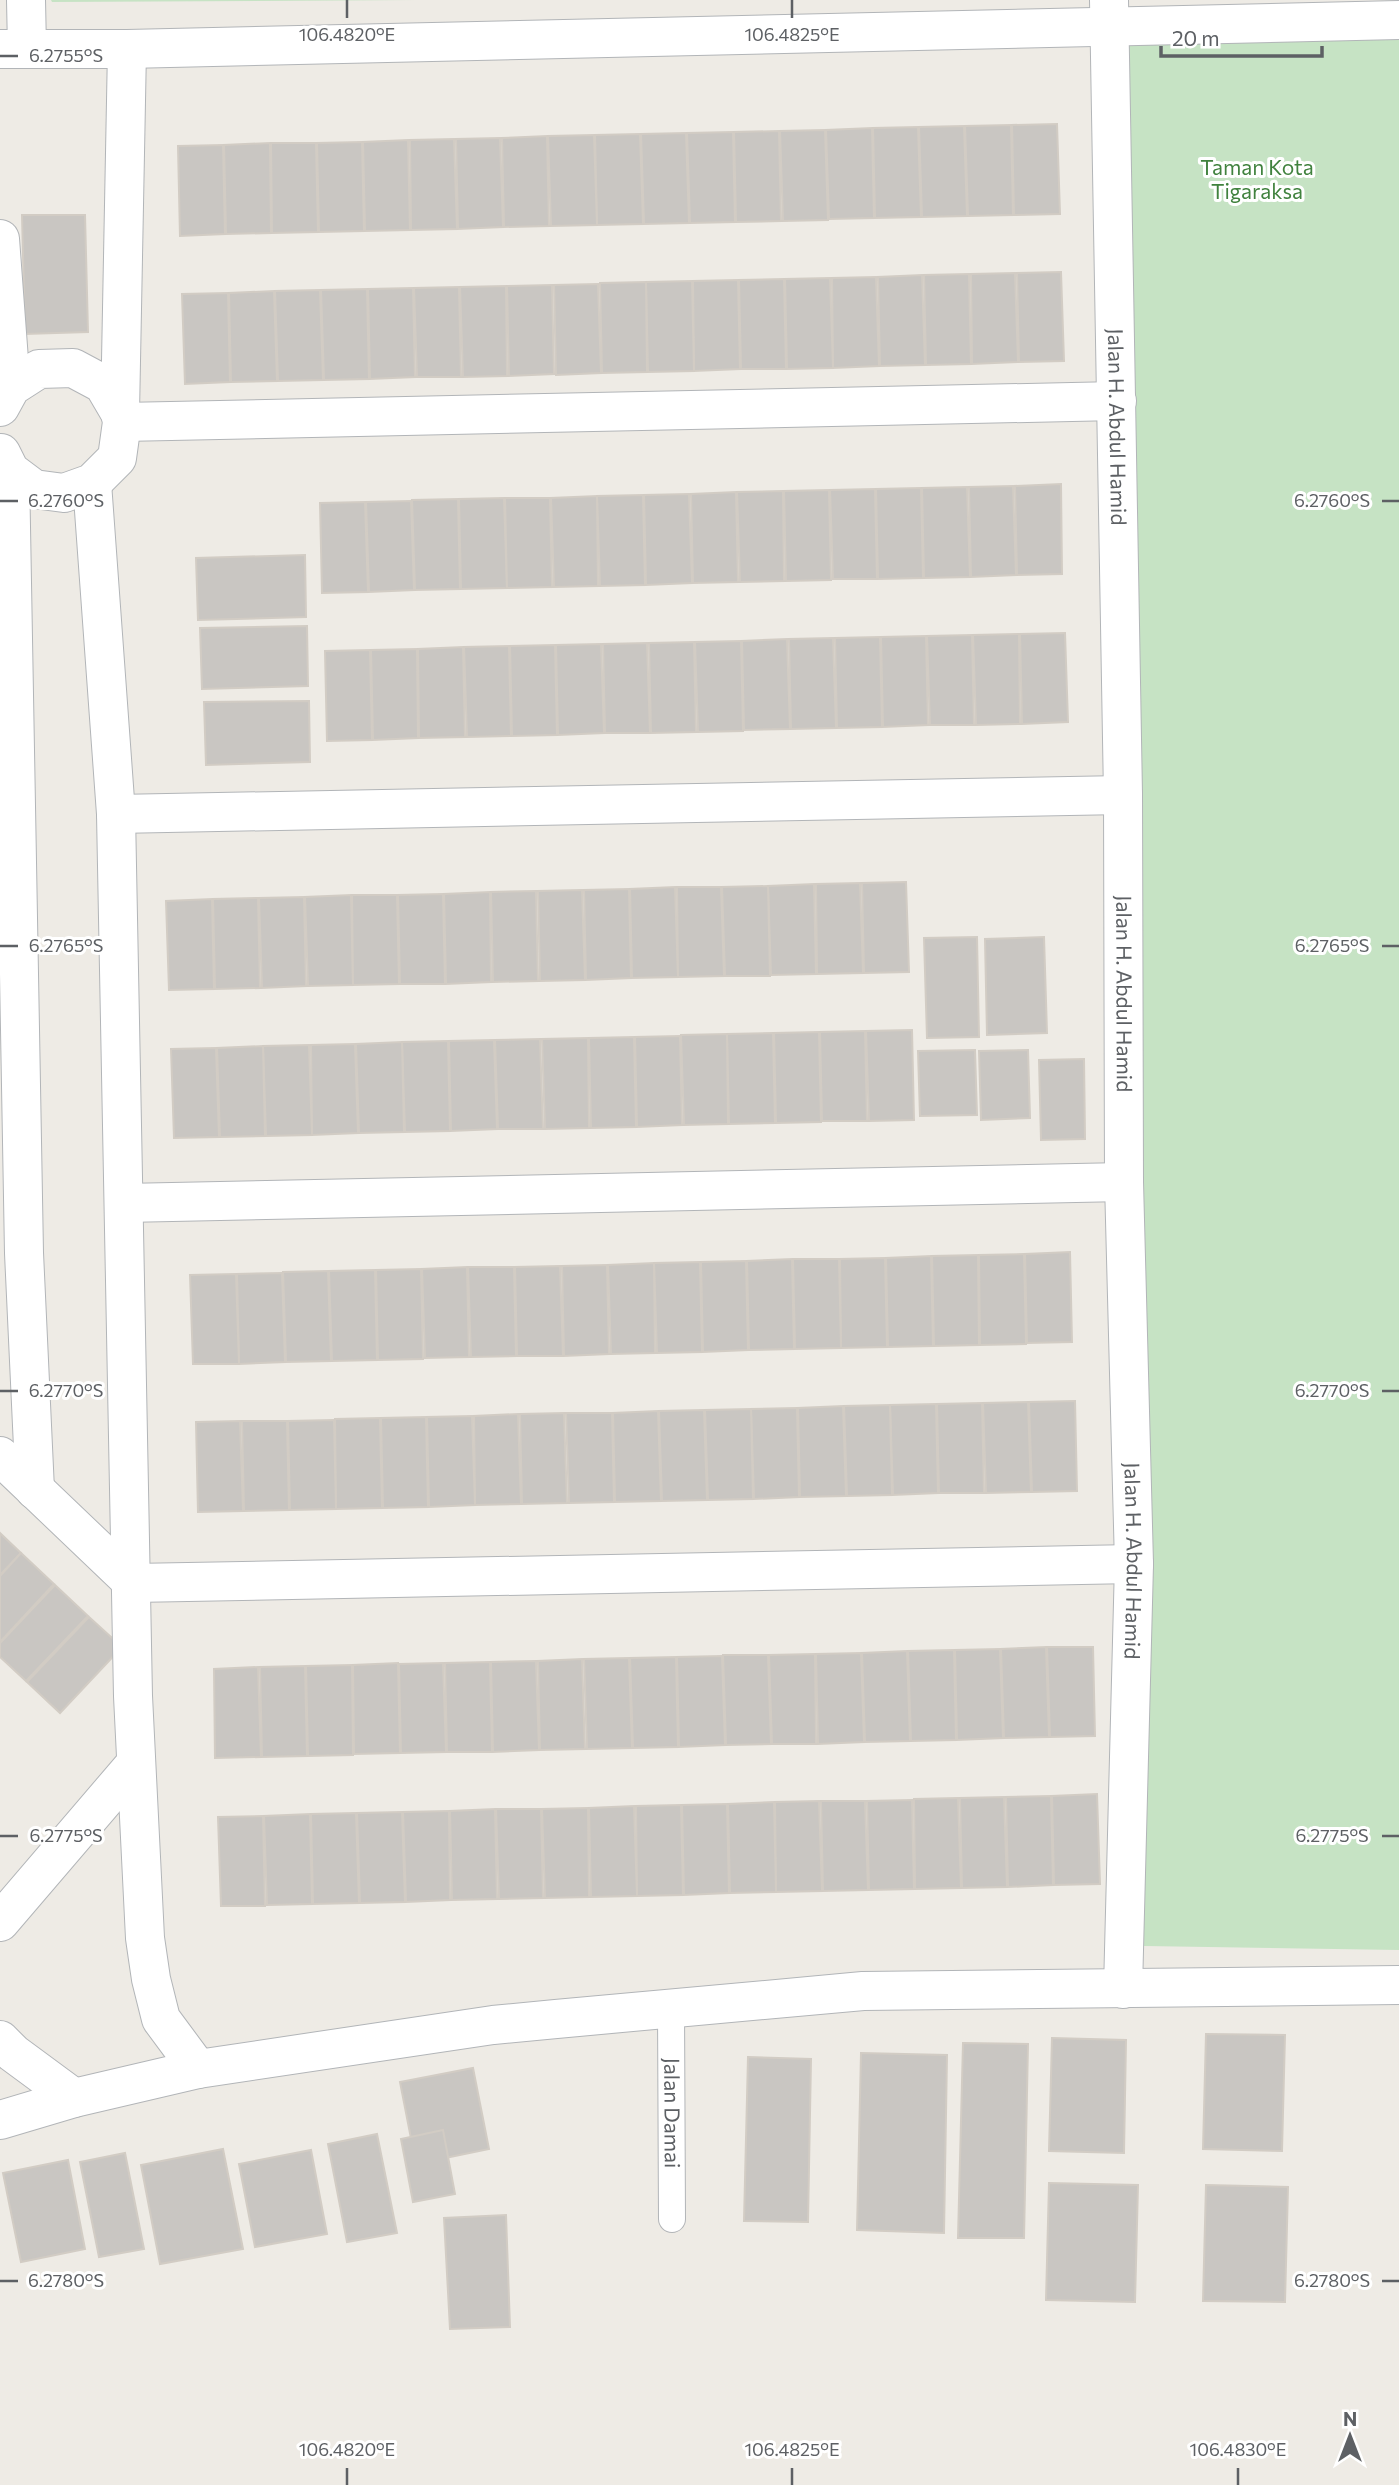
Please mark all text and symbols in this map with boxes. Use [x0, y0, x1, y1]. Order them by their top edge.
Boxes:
scale bar [1161, 14, 1322, 58]
text: 106.4820°E [299, 23, 395, 45]
text: 106.4825°E [744, 23, 840, 45]
text: 20 m [1172, 25, 1220, 50]
text: 6.2755°S [29, 44, 103, 66]
park label: Taman Kota Tigaraksa [1200, 154, 1314, 203]
street label: Jalan H. Abdul Hamid [1104, 328, 1132, 526]
text: 6.2760°S [28, 489, 104, 511]
text: 6.2760°S [1294, 489, 1370, 511]
street label: Jalan H. Abdul Hamid [1112, 895, 1138, 1092]
text: 6.2765°S [29, 934, 103, 956]
text: 6.2765°S [1295, 934, 1369, 956]
text: 6.2770°S [29, 1379, 103, 1401]
text: 6.2770°S [1295, 1379, 1369, 1401]
street label: Jalan H. Abdul Hamid [1120, 1462, 1148, 1660]
text: 6.2775°S [29, 1824, 103, 1846]
text: 6.2775°S [1295, 1824, 1369, 1846]
street label: Jalan Damai [660, 2058, 686, 2168]
text: 6.2780°S [28, 2269, 104, 2291]
text: 6.2780°S [1294, 2269, 1370, 2291]
north arrow [1315, 2401, 1385, 2471]
text: N [1343, 2407, 1357, 2430]
text: 106.4820°E [299, 2438, 395, 2460]
text: 106.4825°E [744, 2438, 840, 2460]
text: 106.4830°E [1190, 2438, 1286, 2460]

